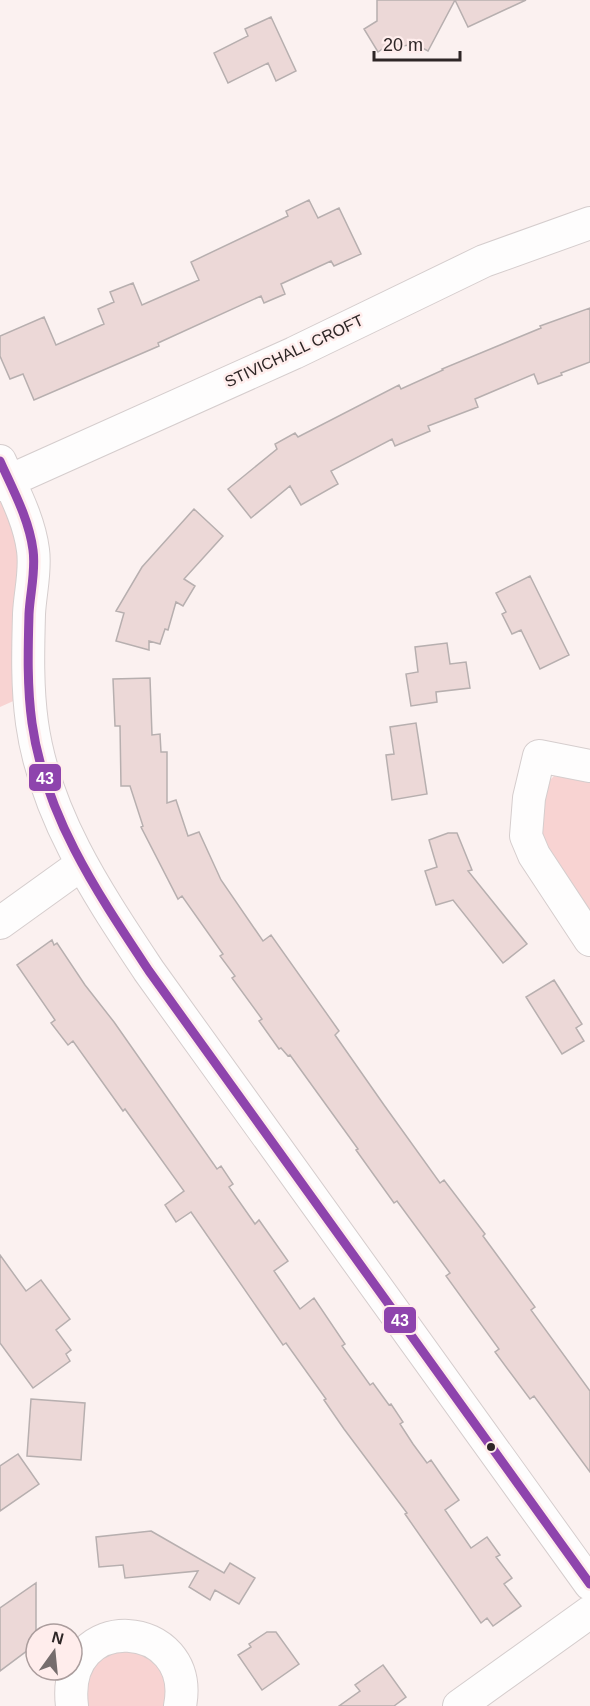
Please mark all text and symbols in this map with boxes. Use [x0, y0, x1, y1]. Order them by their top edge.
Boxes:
scale bar [374, 24, 460, 62]
text: 20 m [383, 35, 423, 55]
street label: STIVICHALL CROFT [222, 311, 366, 391]
line badge: 43 [28, 763, 62, 792]
text: 43 [36, 770, 54, 787]
line badge: 43 [383, 1306, 417, 1334]
text: 43 [391, 1312, 409, 1329]
unlabelled marker [485, 1441, 497, 1453]
north arrow [24, 1622, 84, 1682]
text: N [50, 1628, 66, 1648]

